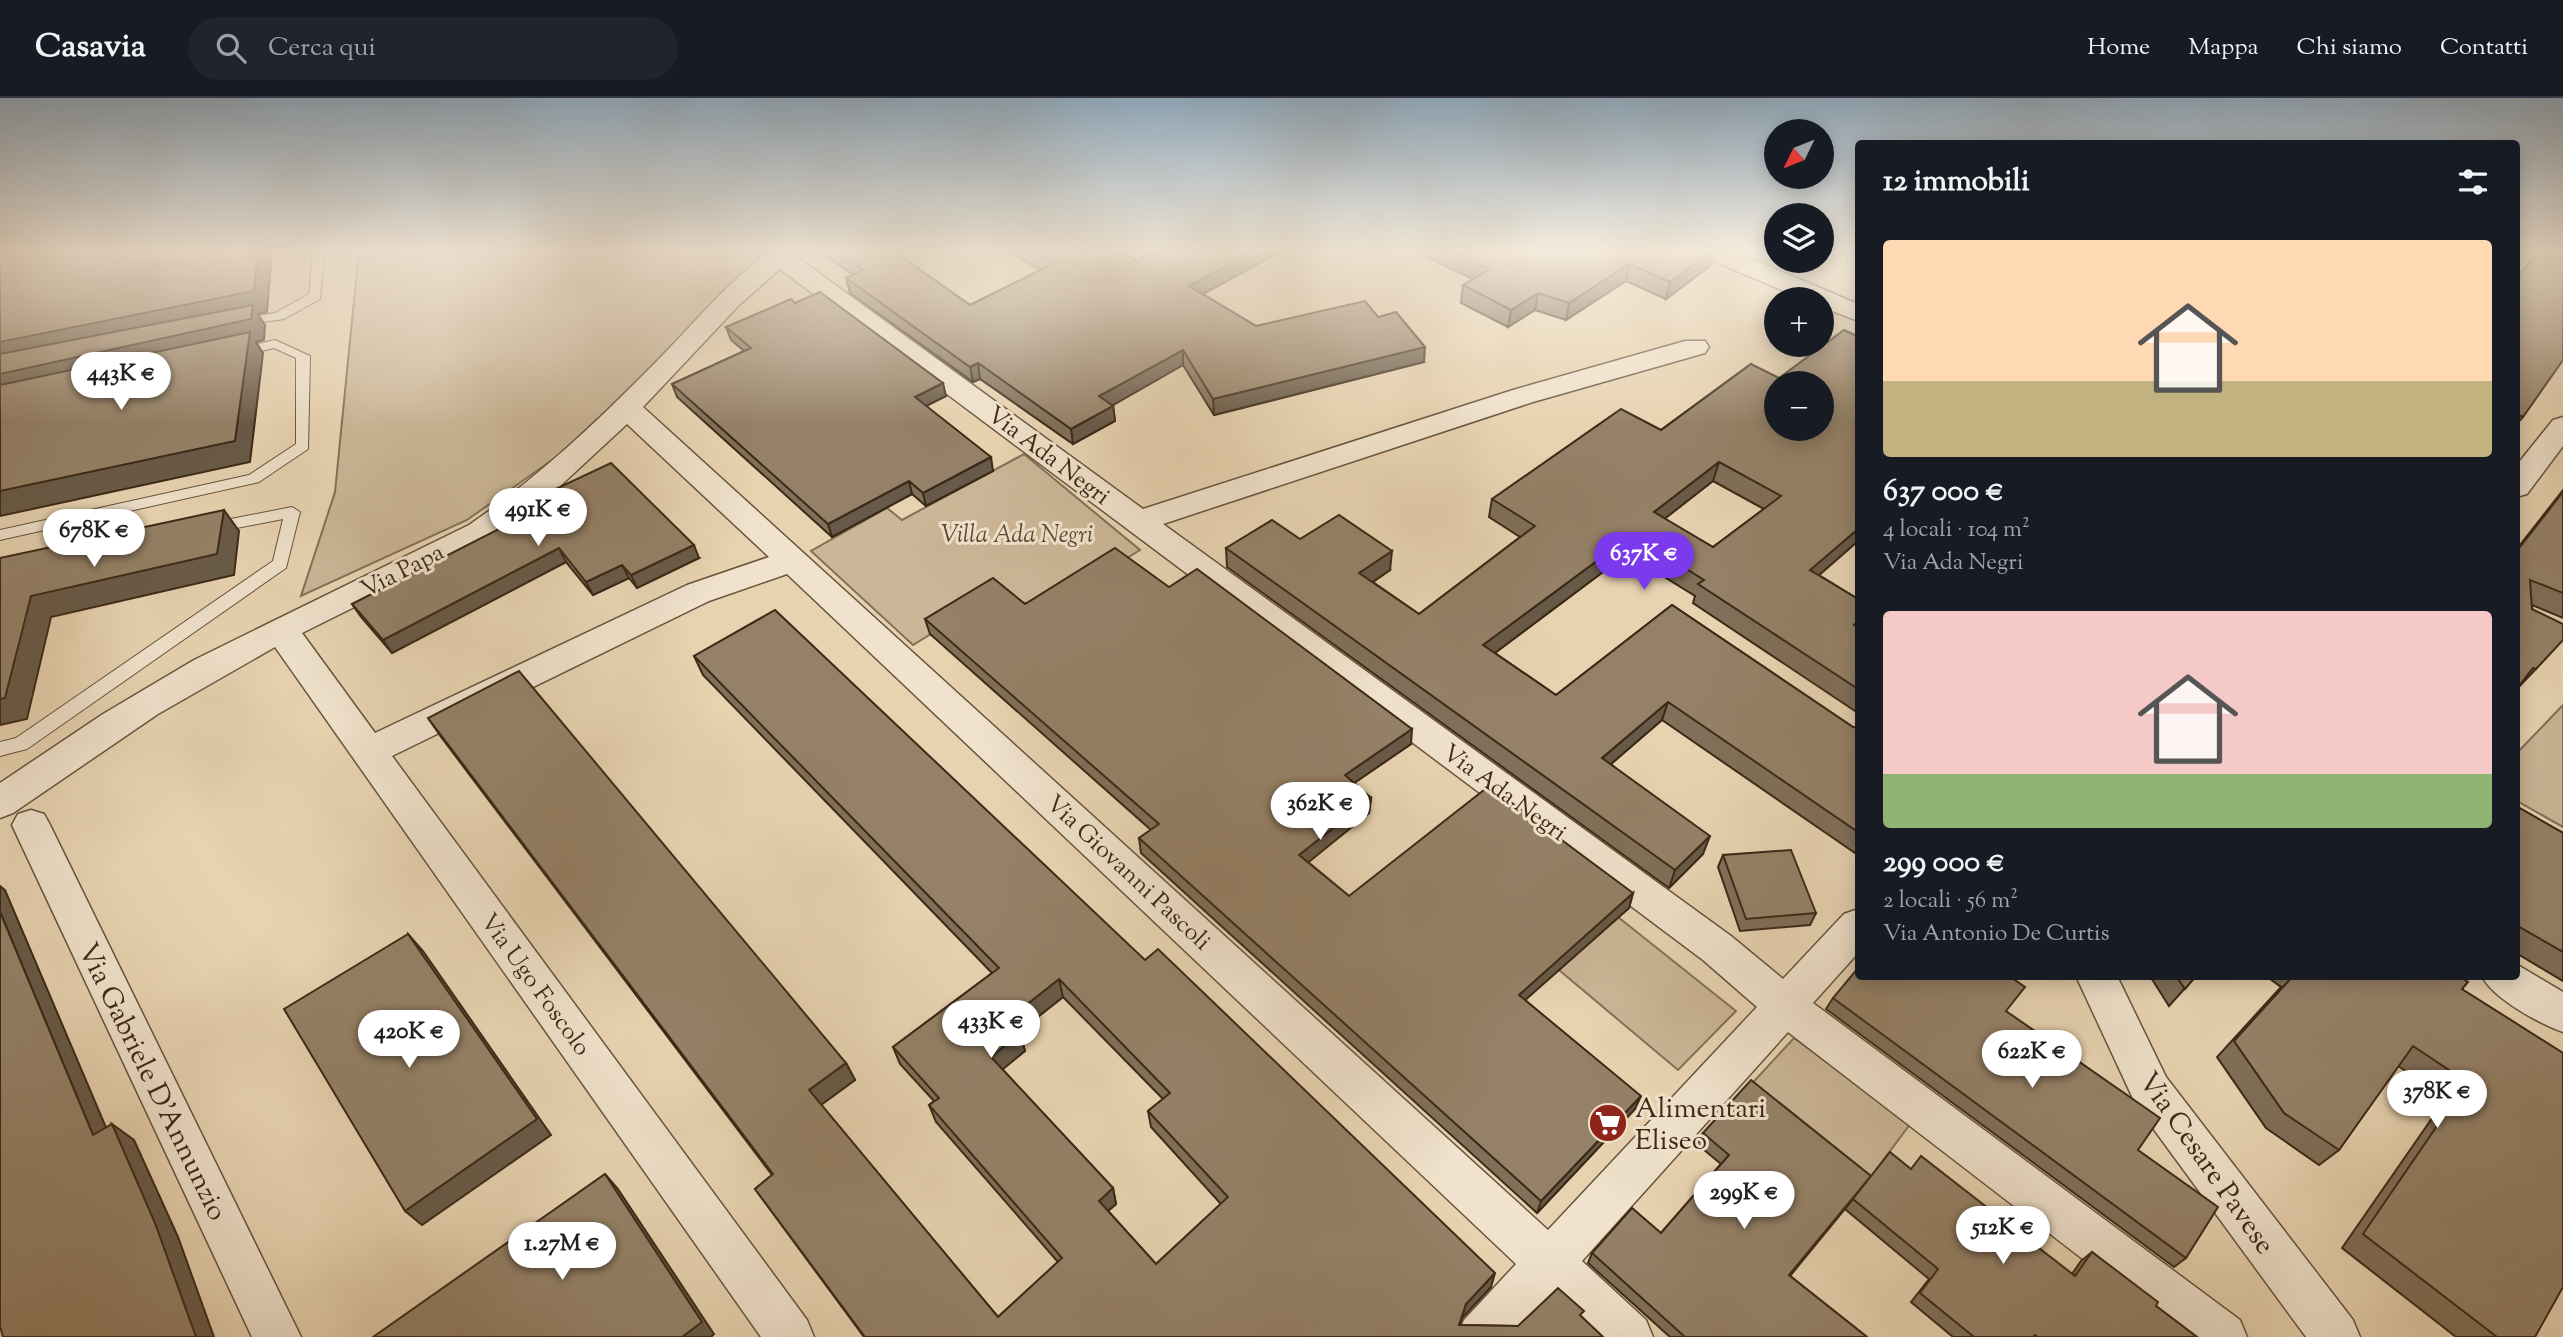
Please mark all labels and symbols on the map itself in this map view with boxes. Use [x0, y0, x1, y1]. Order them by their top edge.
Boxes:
north arrow [1764, 119, 1834, 189]
pin: 443K € [64, 352, 178, 412]
street label: Via Ada Negri [979, 399, 1117, 514]
pin: 491K € [481, 489, 595, 548]
pin: 678K € [37, 510, 151, 569]
park label: Villa Ada Negri [941, 519, 1093, 553]
pin: 637K € [1587, 532, 1701, 592]
street label: Via Papa [355, 536, 450, 607]
street label: Via Ada Negri [1435, 737, 1573, 851]
pin: 362K € [1263, 782, 1377, 842]
street label: Via Giovanni Pascoli [1038, 788, 1218, 959]
street label: Via Ugo Foscolo [471, 907, 598, 1063]
street label: Via Gabriele D'Annunzio [67, 937, 236, 1228]
pin: 433K € [934, 1000, 1048, 1060]
pin: 420K € [352, 1010, 466, 1070]
pin: 622K € [1975, 1030, 2089, 1090]
street label: Via Cesare Pavese [2128, 1064, 2283, 1263]
pin: 378K € [2380, 1070, 2494, 1130]
place label: Alimentari Eliseo [1635, 1090, 1766, 1162]
supermarket icon: Alimentari Eliseo [1587, 1102, 1629, 1144]
pin: 299K € [1687, 1172, 1801, 1231]
pin: 512K € [1946, 1206, 2060, 1266]
pin: 1.27M € [497, 1222, 627, 1282]

